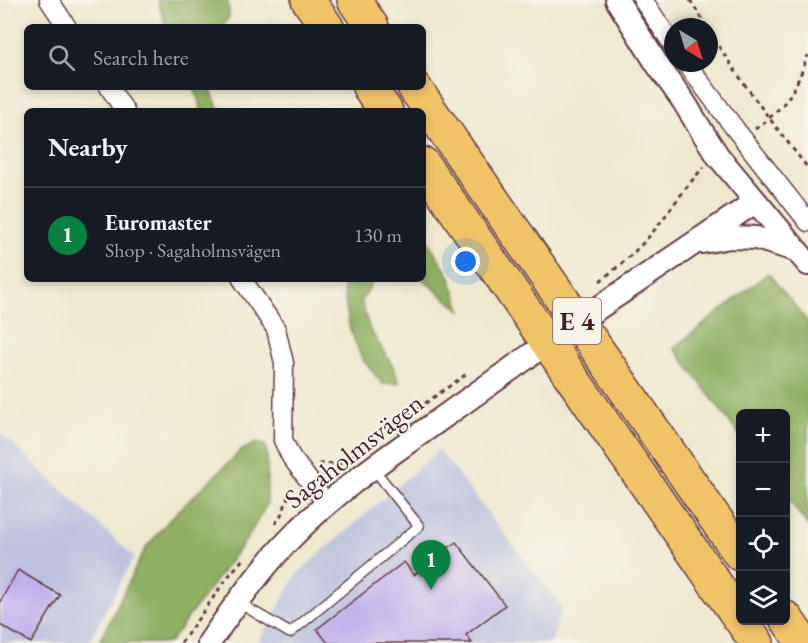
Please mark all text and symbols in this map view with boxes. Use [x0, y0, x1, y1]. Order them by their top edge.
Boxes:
north arrow [664, 18, 718, 72]
search box [24, 24, 426, 90]
icon: search [45, 41, 78, 74]
text: Search here [93, 43, 188, 72]
text: Nearby [48, 130, 128, 164]
text: Euromaster [105, 208, 212, 237]
text: 1 [62, 222, 73, 248]
text: 130 m [354, 222, 402, 248]
text: Shop · Sagaholmsvägen [105, 237, 281, 263]
your location [451, 247, 480, 276]
road number: E 4 [553, 298, 601, 344]
street label: Sagaholmsvägen [277, 385, 431, 516]
map controls [736, 409, 790, 625]
button: + [736, 409, 790, 463]
button: − [736, 463, 790, 517]
button: locate [736, 517, 790, 571]
pin: 1 [412, 540, 450, 590]
button: layers [736, 571, 790, 625]

